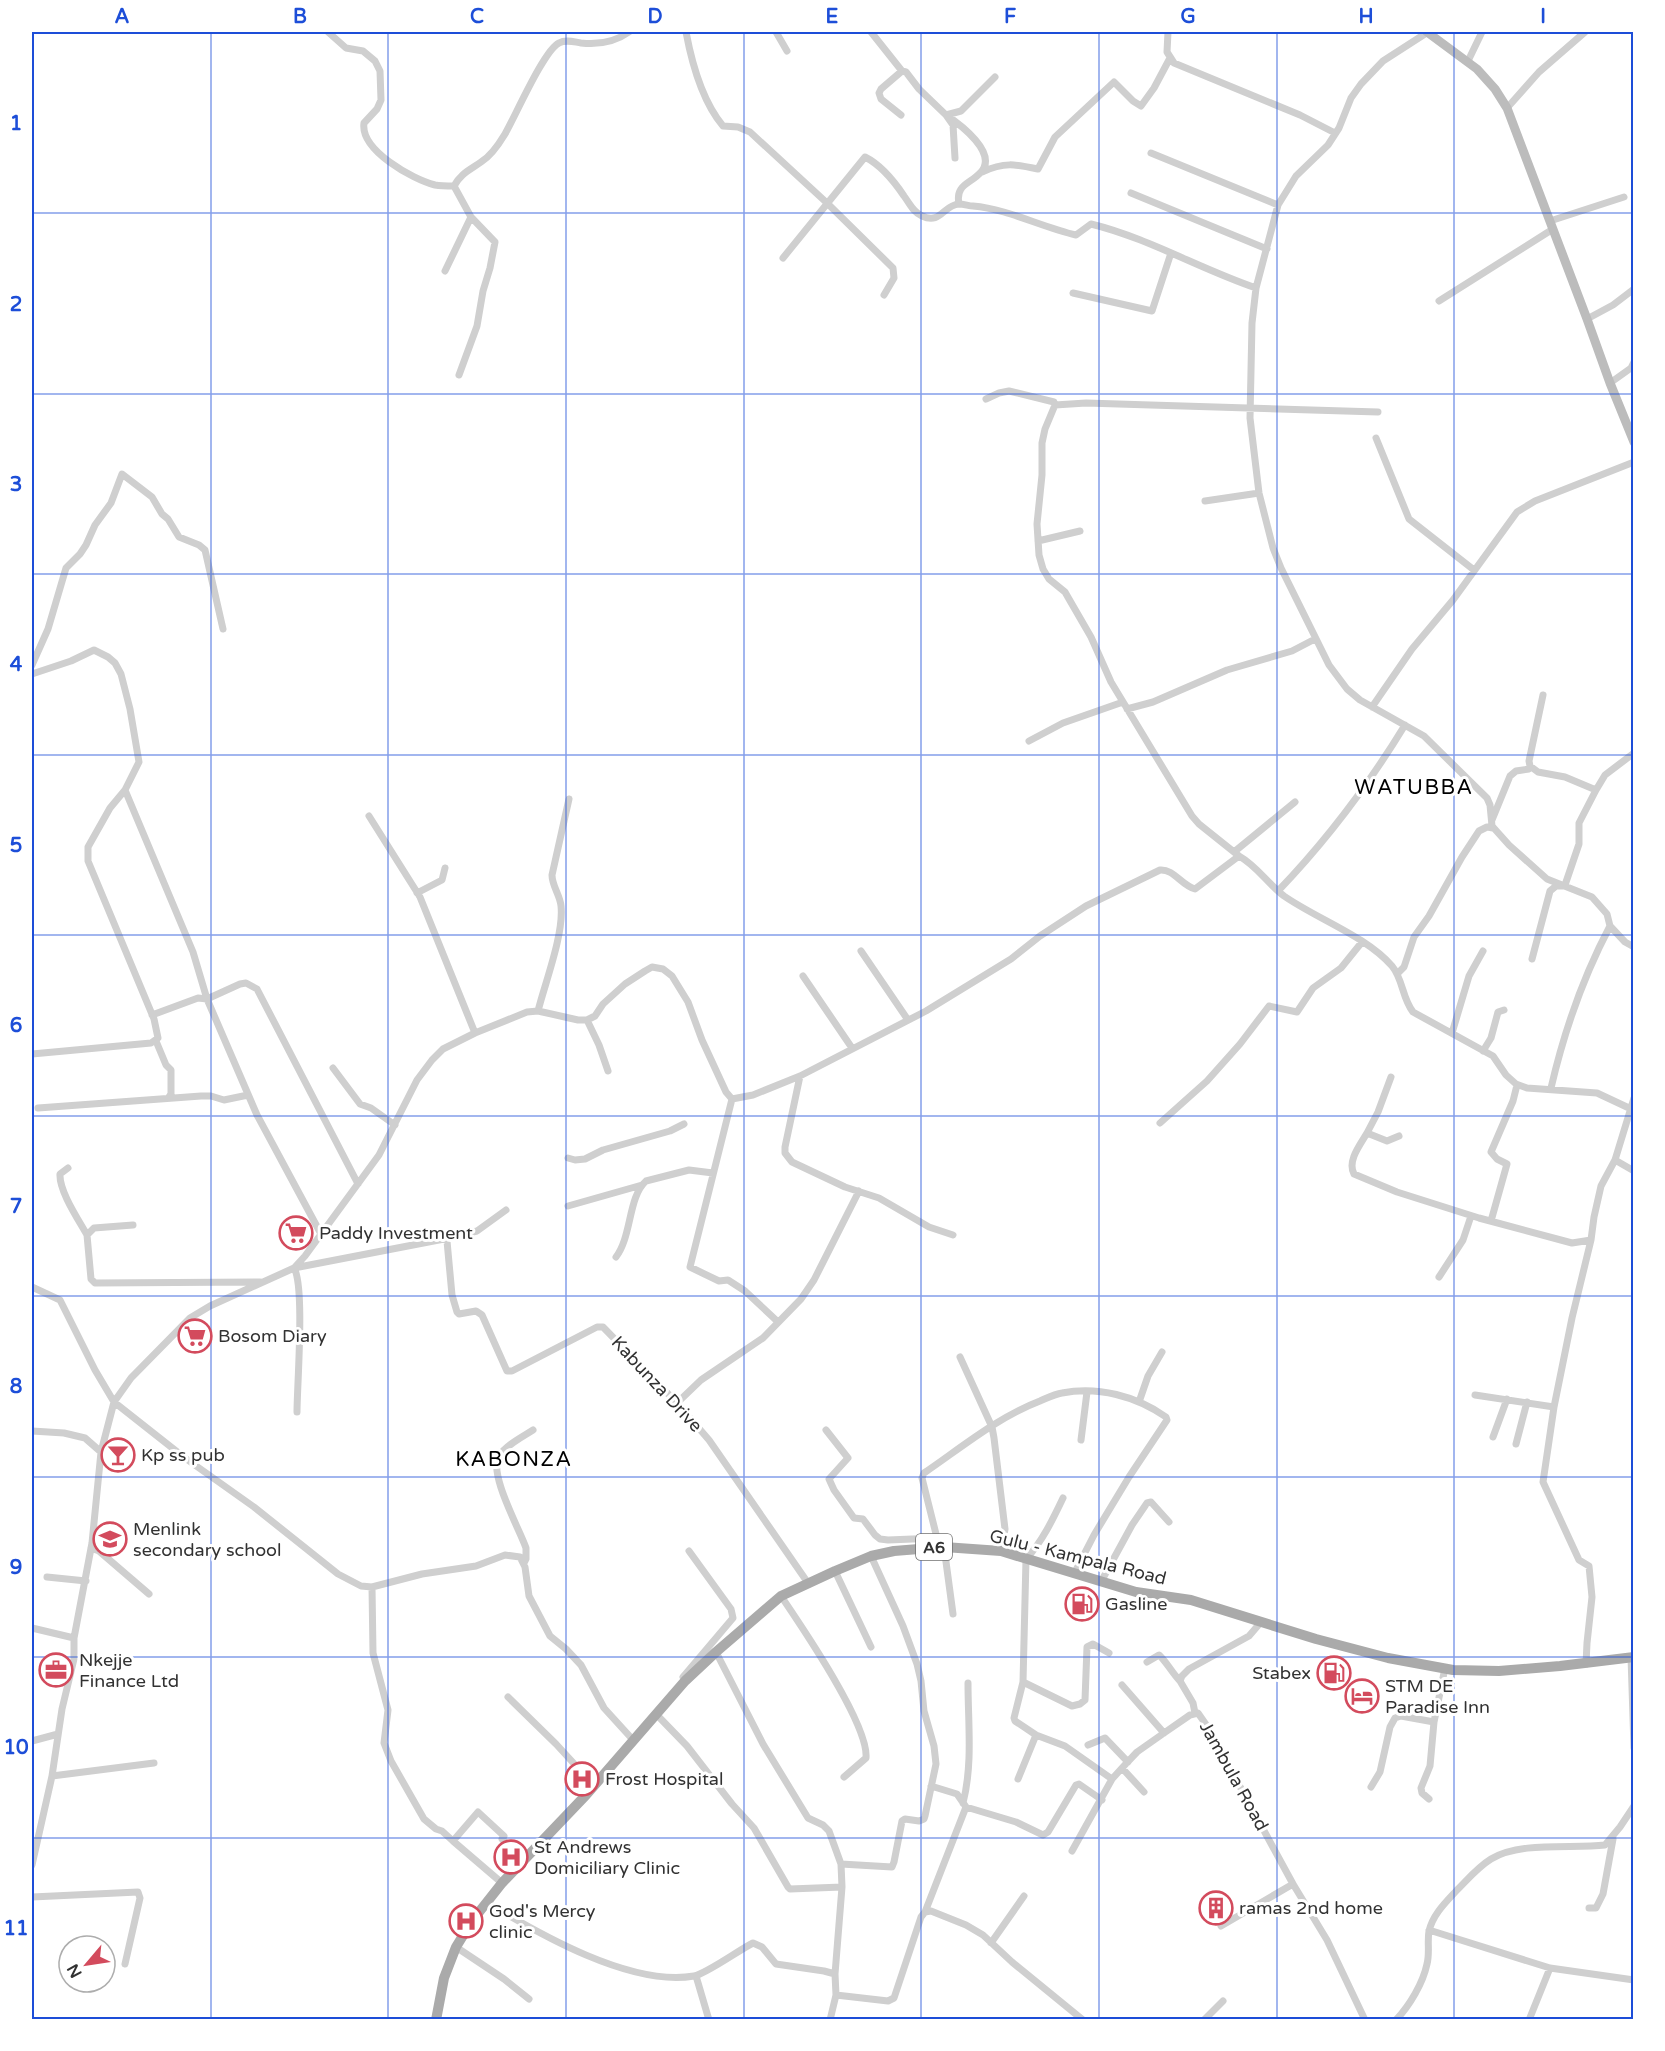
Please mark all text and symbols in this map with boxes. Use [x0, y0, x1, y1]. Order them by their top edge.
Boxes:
text: A [115, 5, 130, 29]
text: B [293, 5, 307, 29]
text: C [470, 5, 484, 29]
text: D [647, 5, 663, 29]
text: E [826, 5, 839, 29]
text: F [1004, 5, 1016, 29]
text: G [1180, 5, 1196, 29]
text: H [1358, 5, 1374, 29]
text: I [1540, 5, 1546, 29]
text: 1 [10, 112, 22, 136]
text: 2 [10, 293, 22, 317]
text: 3 [10, 473, 22, 497]
text: 4 [10, 653, 23, 677]
district label: WATUBBA [1354, 775, 1474, 800]
text: 5 [10, 834, 22, 858]
text: 6 [10, 1014, 22, 1038]
text: 7 [10, 1195, 22, 1219]
supermarket icon: Paddy Investment [278, 1215, 314, 1251]
place label: Paddy Investment [319, 1222, 473, 1244]
supermarket icon: Bosom Diary [177, 1318, 213, 1354]
place label: Bosom Diary [218, 1325, 327, 1347]
street label: Kabunza Drive [607, 1331, 707, 1437]
text: 8 [10, 1375, 22, 1399]
bar icon: Kp ss pub [100, 1437, 136, 1473]
place label: Kp ss pub [141, 1444, 225, 1466]
district label: KABONZA [455, 1447, 573, 1472]
place label: Menlink secondary school [133, 1518, 282, 1561]
school or university icon: Menlink secondary school [92, 1521, 128, 1557]
street label: Gulu - Kampala Road [987, 1524, 1169, 1590]
road number: A6 [916, 1534, 952, 1560]
text: 9 [10, 1556, 22, 1580]
fuel station icon: Gasline [1064, 1586, 1100, 1622]
place label: Gasline [1105, 1593, 1168, 1615]
place label: Nkejje Finance Ltd [79, 1649, 179, 1692]
office icon: Nkejje Finance Ltd [38, 1652, 74, 1688]
fuel station icon: Stabex [1316, 1655, 1352, 1691]
place label: Stabex [1252, 1662, 1311, 1684]
place label: STM DE Paradise Inn [1385, 1675, 1490, 1718]
hotel icon: STM DE Paradise Inn [1344, 1678, 1380, 1714]
street label: Jambula Road [1195, 1717, 1273, 1835]
text: 10 [3, 1736, 29, 1760]
hospital icon: Frost Hospital [564, 1761, 600, 1797]
place label: Frost Hospital [605, 1768, 723, 1790]
place label: St Andrews Domiciliary Clinic [534, 1836, 680, 1879]
hospital icon: St Andrews Domiciliary Clinic [493, 1839, 529, 1875]
building icon: ramas 2nd home [1198, 1890, 1234, 1926]
place label: ramas 2nd home [1239, 1897, 1383, 1919]
place label: God's Mercy clinic [489, 1900, 596, 1943]
hospital icon: God's Mercy clinic [448, 1903, 484, 1939]
text: 11 [3, 1917, 29, 1941]
north arrow [57, 1934, 117, 1994]
text: N [63, 1960, 87, 1981]

